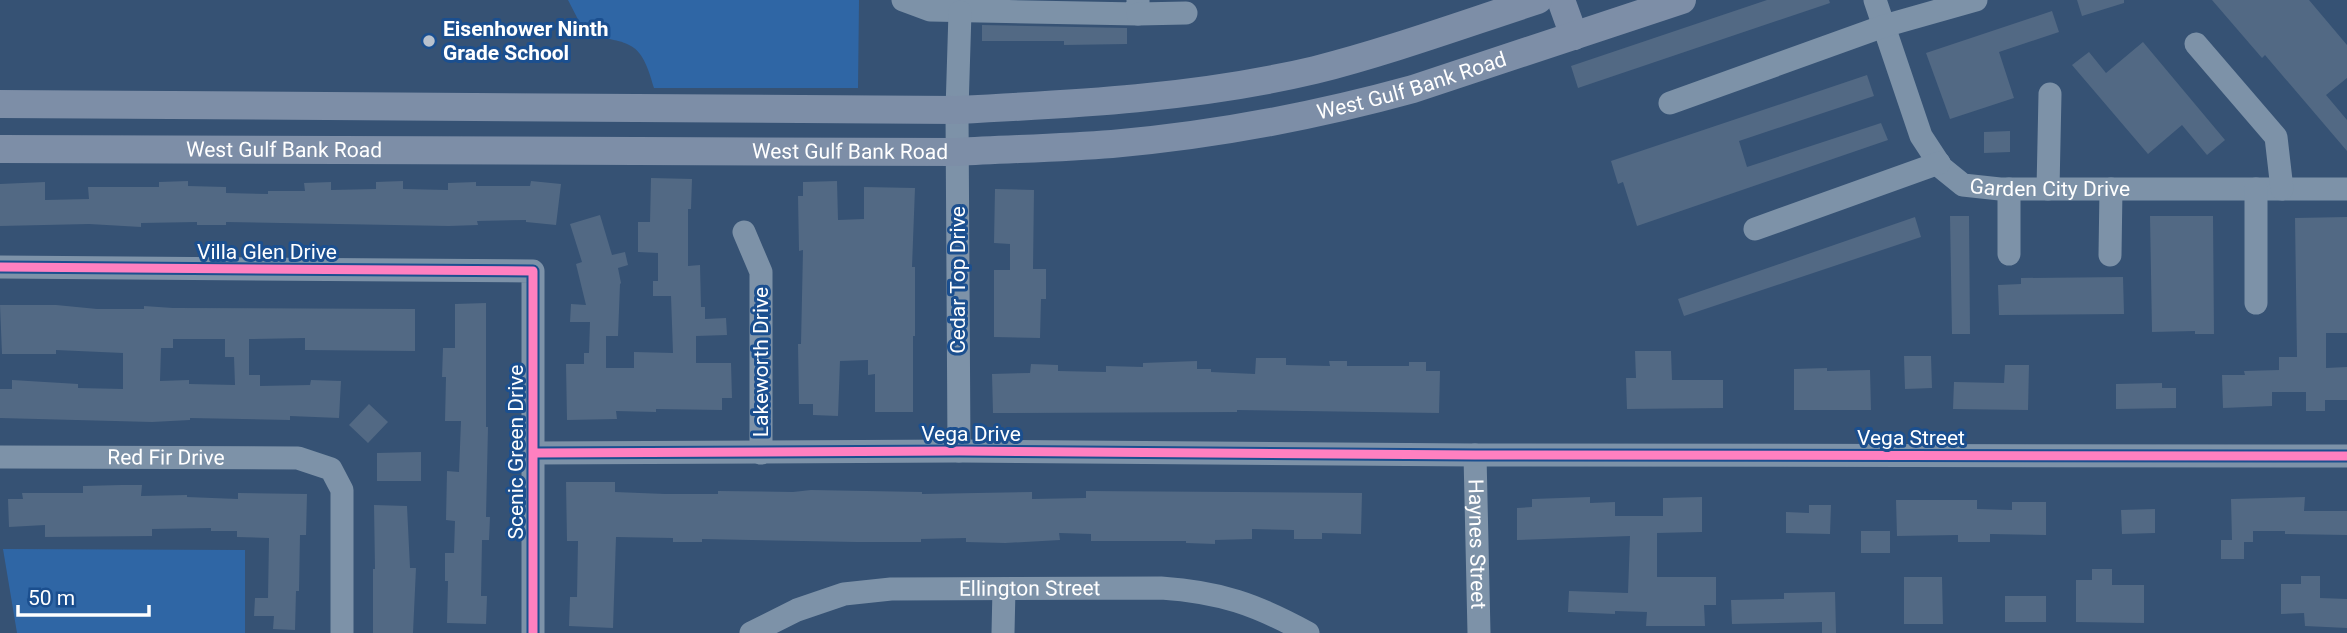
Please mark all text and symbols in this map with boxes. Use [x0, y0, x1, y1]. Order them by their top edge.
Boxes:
place label: Eisenhower Ninth Grade School [443, 17, 609, 65]
marker: Eisenhower Ninth Grade School [421, 33, 437, 49]
street label: West Gulf Bank Road [1315, 47, 1509, 124]
street label: West Gulf Bank Road [186, 138, 382, 162]
street label: West Gulf Bank Road [752, 139, 948, 164]
street label: Garden City Drive [1969, 174, 2130, 201]
street label: Cedar Top Drive [946, 206, 970, 354]
street label: Villa Glen Drive [197, 240, 337, 264]
street label: Lakeworth Drive [749, 287, 773, 437]
street label: Scenic Green Drive [504, 365, 528, 539]
street label: Vega Drive [921, 422, 1021, 446]
street label: Vega Street [1857, 426, 1965, 450]
street label: Red Fir Drive [107, 445, 225, 470]
street label: Haynes Street [1464, 479, 1490, 610]
scale bar [18, 574, 149, 618]
street label: Ellington Street [959, 576, 1101, 601]
text: 50 m [28, 586, 75, 610]

